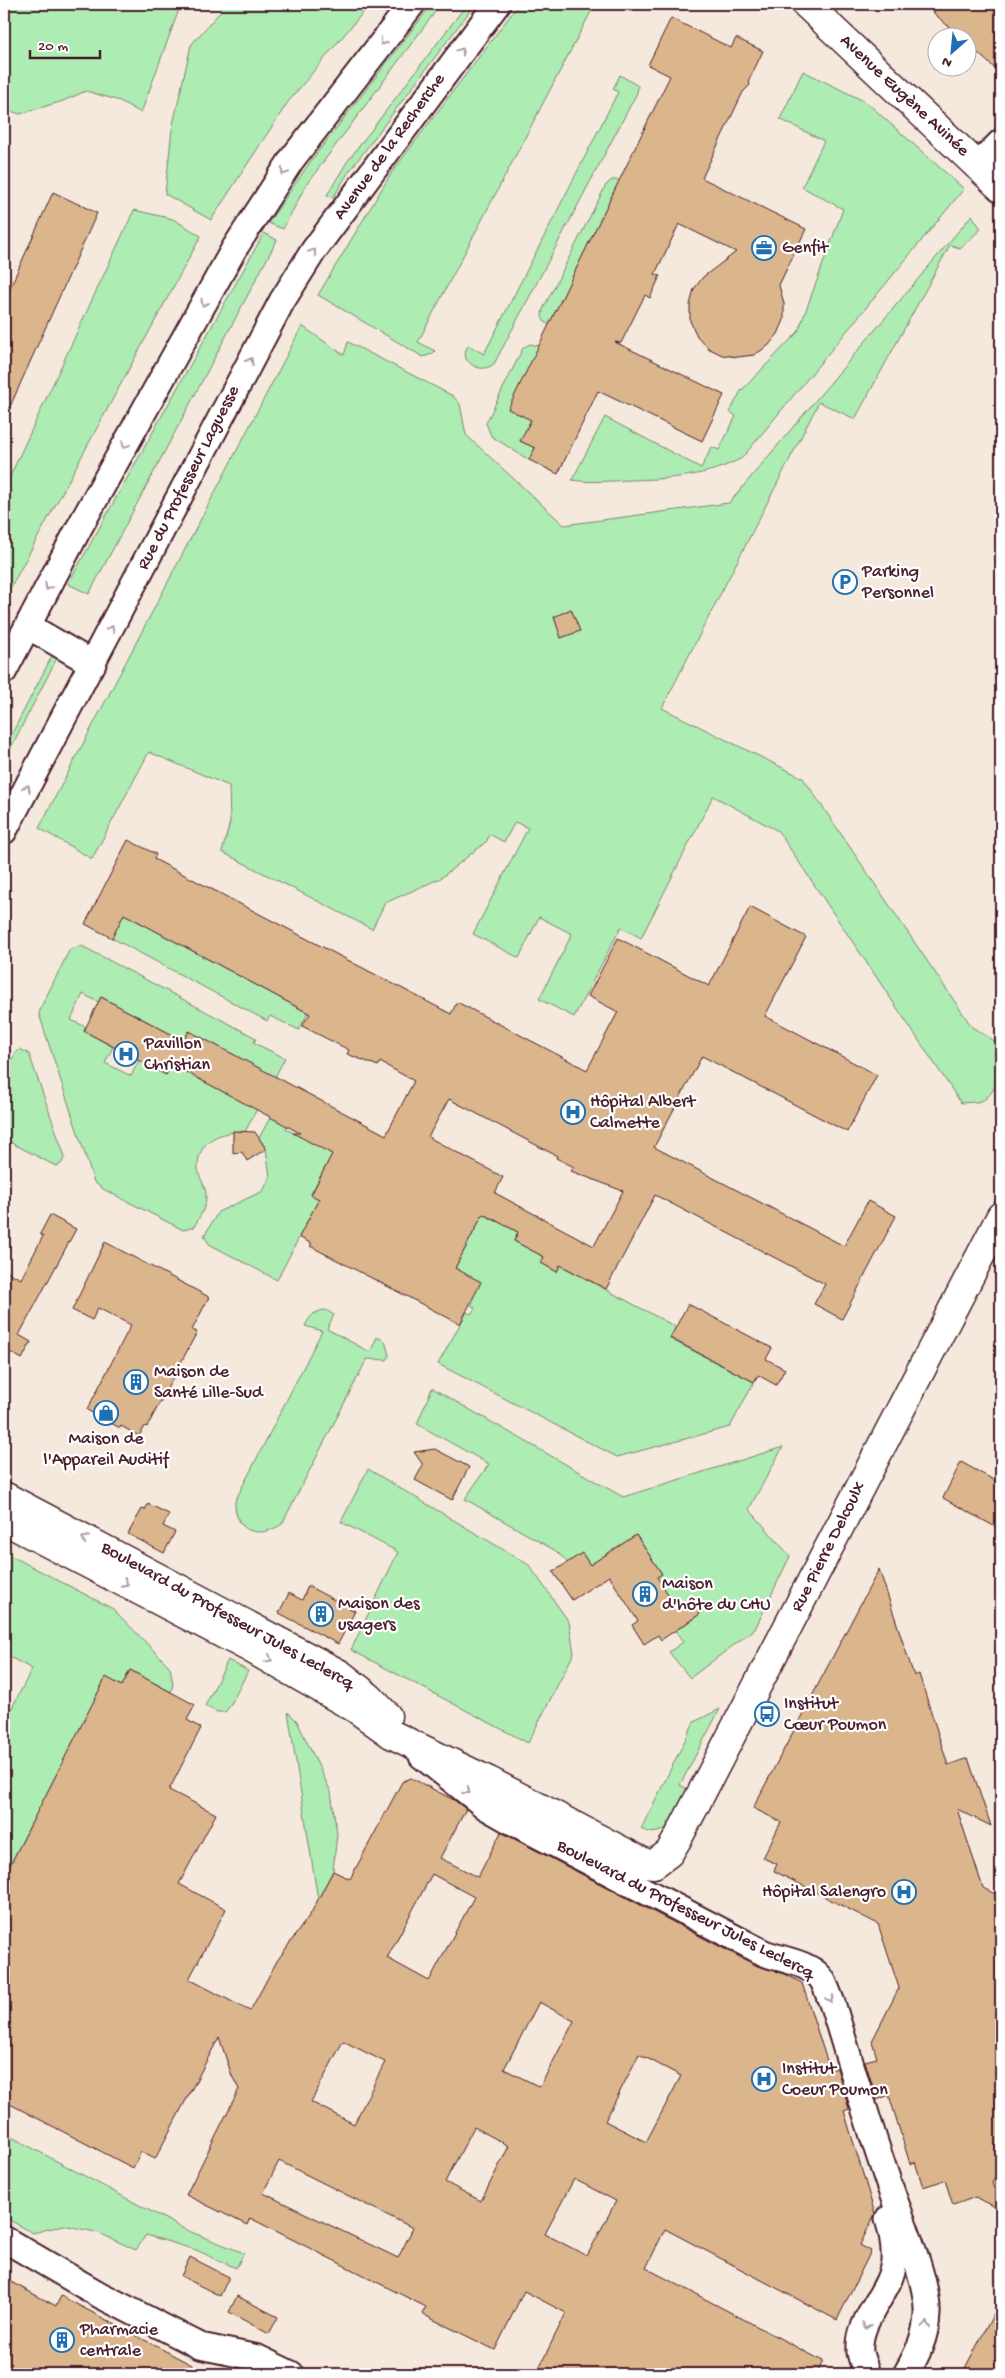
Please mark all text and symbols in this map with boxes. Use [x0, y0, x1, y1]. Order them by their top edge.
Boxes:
scale bar [30, 28, 100, 60]
north arrow [928, 28, 978, 78]
street label: Avenue Eugène Avinée [835, 31, 974, 162]
one-way arrow [380, 36, 388, 45]
text: 20 m [38, 38, 68, 56]
one-way arrow [455, 47, 464, 57]
text: N [939, 52, 955, 71]
street label: Avenue de la Recherche [330, 69, 451, 224]
one-way arrow [281, 166, 291, 175]
office icon: Genfit [751, 235, 777, 261]
place label: Genfit [782, 238, 830, 259]
one-way arrow [307, 249, 316, 258]
one-way arrow [201, 297, 211, 306]
one-way arrow [244, 357, 254, 366]
street label: Rue du Professeur Laguesse [133, 382, 245, 574]
one-way arrow [122, 439, 132, 448]
place label: Parking Personnel [861, 562, 934, 604]
parking icon: Parking Personnel [832, 569, 858, 595]
one-way arrow [44, 582, 54, 591]
one-way arrow [105, 625, 115, 634]
one-way arrow [21, 785, 31, 794]
place label: Pavillon Christian [143, 1034, 211, 1076]
hospital icon: Pavillon Christian [113, 1041, 139, 1067]
place label: Hôpital Albert Calmette [590, 1092, 697, 1134]
hospital icon: Hôpital Albert Calmette [560, 1099, 586, 1125]
place label: Maison de Santé Lille-Sud [154, 1362, 264, 1404]
building icon: Maison de Santé Lille-Sud [123, 1369, 149, 1395]
shop icon: Maison de l'Appareil Auditif [93, 1400, 119, 1426]
place label: Maison de l'Appareil Auditif [44, 1429, 170, 1471]
street label: Rue Pierre Delcoulx [787, 1478, 871, 1616]
one-way arrow [81, 1535, 90, 1545]
street label: Boulevard du Professeur Jules Leclercq [96, 1537, 359, 1695]
place label: Maison d'hôte du CHU [662, 1574, 771, 1616]
one-way arrow [119, 1577, 128, 1587]
building icon: Maison d'hôte du CHU [632, 1581, 658, 1607]
place label: Maison des usagers [338, 1594, 421, 1636]
building icon: Maison des usagers [308, 1601, 334, 1627]
one-way arrow [263, 1652, 272, 1662]
place label: Institut Cœur Poumon [784, 1694, 887, 1736]
bus stop icon: Institut Cœur Poumon [754, 1701, 780, 1727]
one-way arrow [461, 1785, 470, 1794]
street label: Boulevard du Professeur Jules Leclercq [552, 1835, 819, 1985]
hospital icon: Hôpital Salengro [891, 1879, 917, 1905]
place label: Hôpital Salengro [762, 1882, 886, 1903]
one-way arrow [824, 1994, 834, 2003]
place label: Institut Coeur Poumon [782, 2059, 888, 2101]
hospital icon: Institut Coeur Poumon [751, 2066, 777, 2092]
place label: Pharmacie centrale [79, 2320, 159, 2362]
one-way arrow [920, 2321, 931, 2329]
one-way arrow [861, 2322, 871, 2330]
building icon: Pharmacie centrale [49, 2327, 75, 2353]

